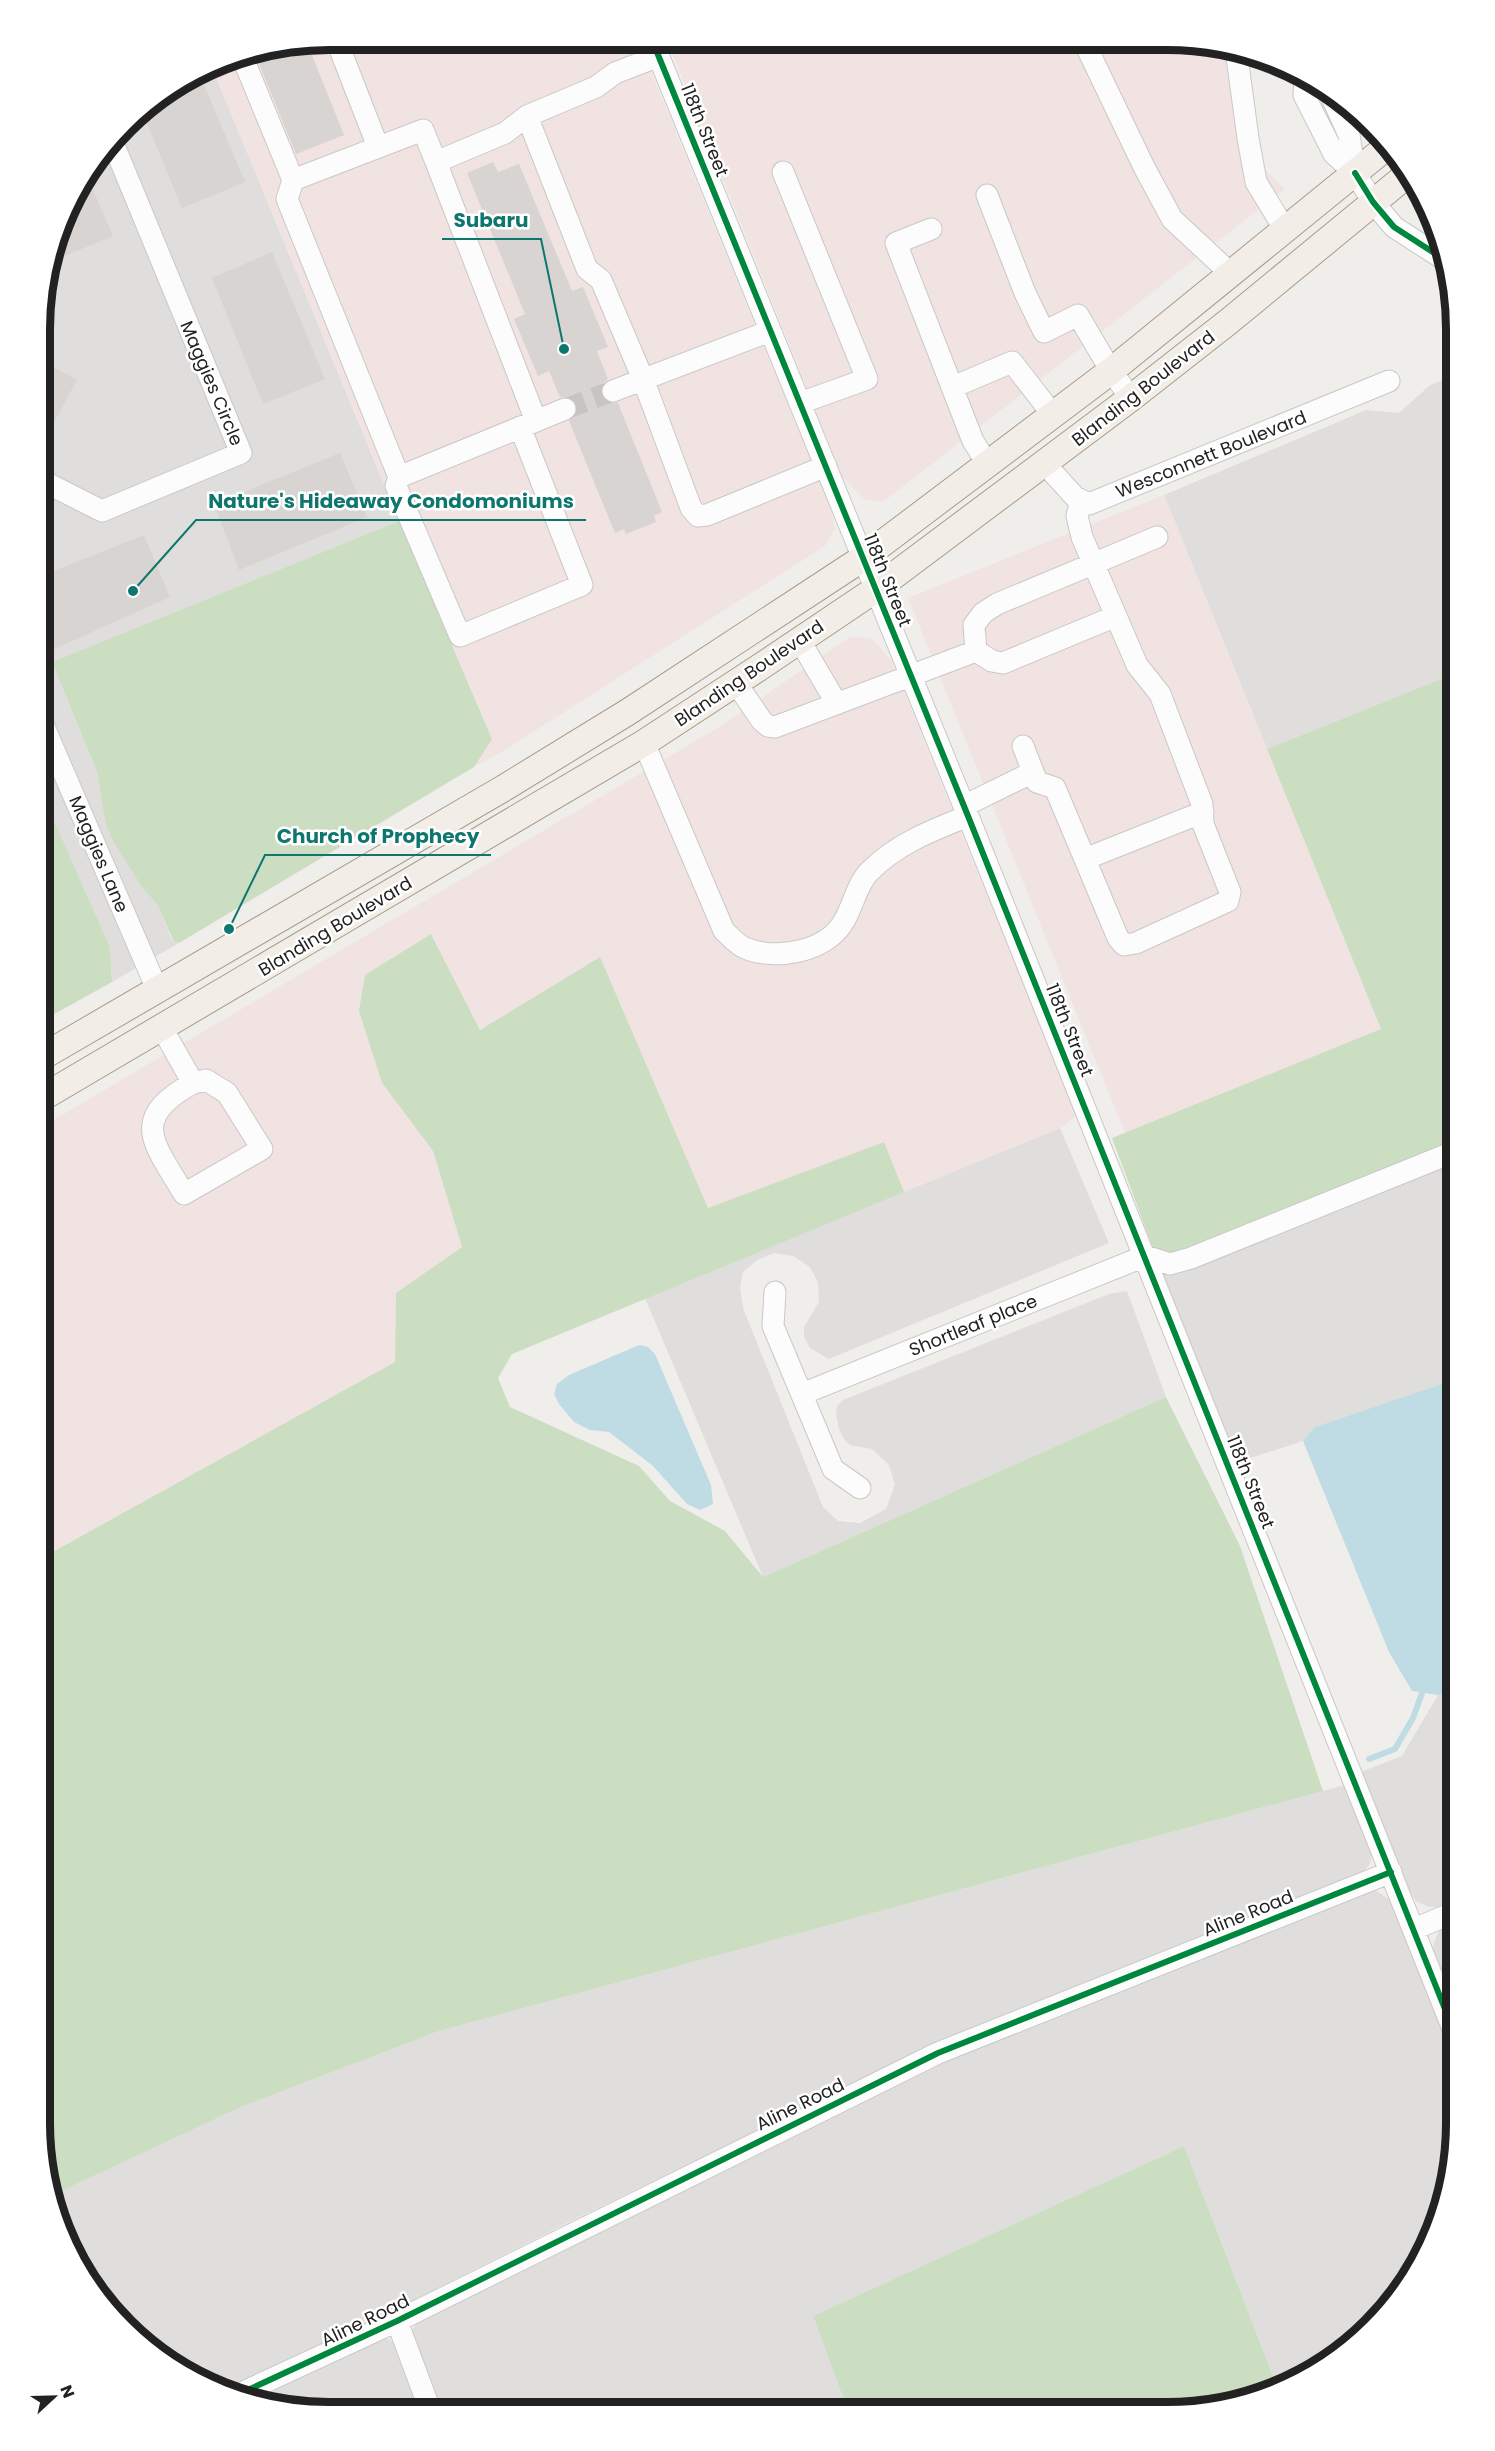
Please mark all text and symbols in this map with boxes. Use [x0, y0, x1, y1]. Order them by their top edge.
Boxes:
street label: 118th Street [675, 80, 735, 180]
callout: Subaru [442, 201, 541, 239]
text: Subaru [454, 206, 528, 234]
street label: Maggies Circle [174, 317, 250, 449]
street label: Blanding Boulevard [1066, 324, 1220, 452]
street label: Wesconnett Boulevard [1112, 404, 1310, 504]
callout: Nature's Hideaway Condomoniums [196, 482, 586, 520]
text: Nature's Hideaway Condomoniums [208, 487, 574, 515]
street label: 118th Street [858, 530, 918, 630]
street label: Blanding Boulevard [669, 614, 829, 732]
street label: Maggies Lane [63, 792, 135, 916]
callout: Church of Prophecy [265, 817, 491, 855]
text: Church of Prophecy [277, 822, 480, 850]
street label: Blanding Boulevard [254, 870, 416, 982]
street label: 118th Street [1040, 980, 1100, 1080]
street label: Shortleaf place [905, 1288, 1041, 1362]
street label: 118th Street [1221, 1432, 1281, 1532]
street label: Aline Road [1199, 1884, 1297, 1942]
street label: Aline Road [752, 2072, 848, 2136]
street label: Aline Road [317, 2288, 413, 2352]
north arrow [24, 2367, 84, 2427]
text: N [55, 2382, 80, 2401]

